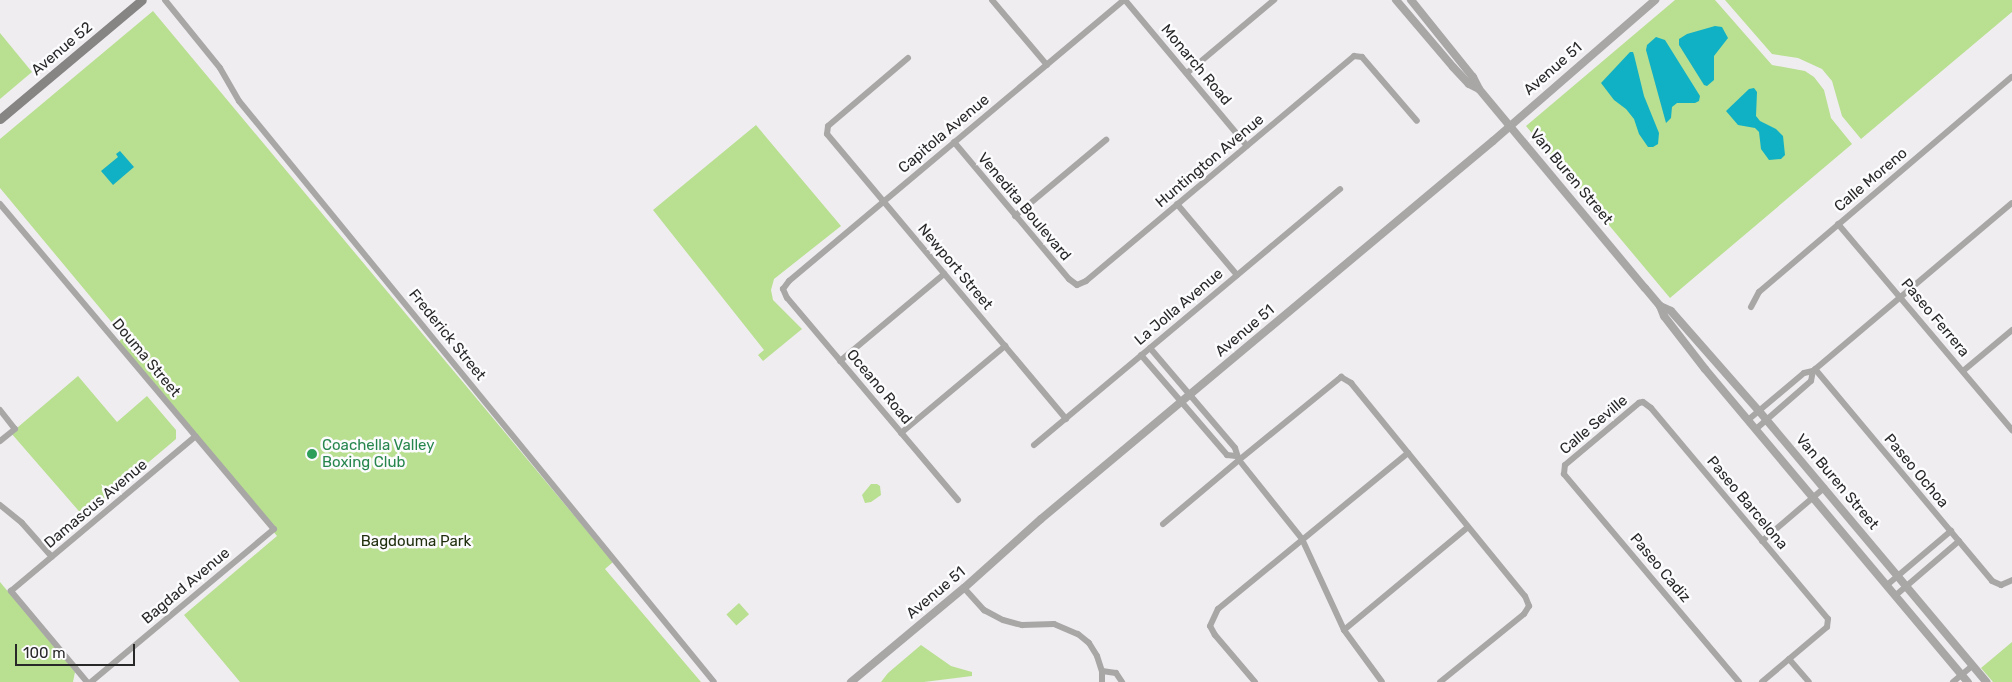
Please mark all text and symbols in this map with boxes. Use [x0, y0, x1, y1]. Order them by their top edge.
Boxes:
street label: Avenue 52 [28, 18, 96, 80]
street label: Monarch Road [1157, 21, 1235, 109]
street label: Avenue 51 [1520, 39, 1586, 99]
street label: Capitola Avenue [895, 91, 993, 177]
street label: Huntington Avenue [1152, 110, 1268, 212]
street label: Van Buren Street [1526, 126, 1616, 228]
street label: Calle Moreno [1831, 144, 1911, 216]
street label: Venedita Boulevard [974, 149, 1074, 265]
street label: Newport Street [914, 220, 996, 314]
street label: La Jolla Avenue [1131, 265, 1227, 349]
street label: Paseo Ferrera [1897, 275, 1973, 361]
street label: Frederick Street [405, 286, 489, 384]
street label: Avenue 51 [1212, 301, 1278, 361]
street label: Douma Street [108, 315, 184, 401]
street label: Oceano Road [843, 346, 915, 428]
street label: Calle Seville [1557, 392, 1631, 458]
street label: Van Buren Street [1792, 431, 1882, 533]
street label: Paseo Ochoa [1880, 431, 1952, 511]
place label: Coachella Valley Boxing Club [322, 436, 435, 471]
marker: Coachella Valley Boxing Club [306, 448, 318, 460]
street label: Paseo Barcelona [1703, 453, 1791, 553]
street label: Damascus Avenue [41, 456, 151, 552]
street label: Paseo Cadiz [1626, 530, 1694, 606]
park label: Bagdouma Park [361, 533, 471, 551]
street label: Bagdad Avenue [138, 544, 234, 628]
street label: Avenue 51 [903, 563, 969, 623]
scale bar [18, 634, 138, 666]
text: 100 m [23, 644, 65, 662]

